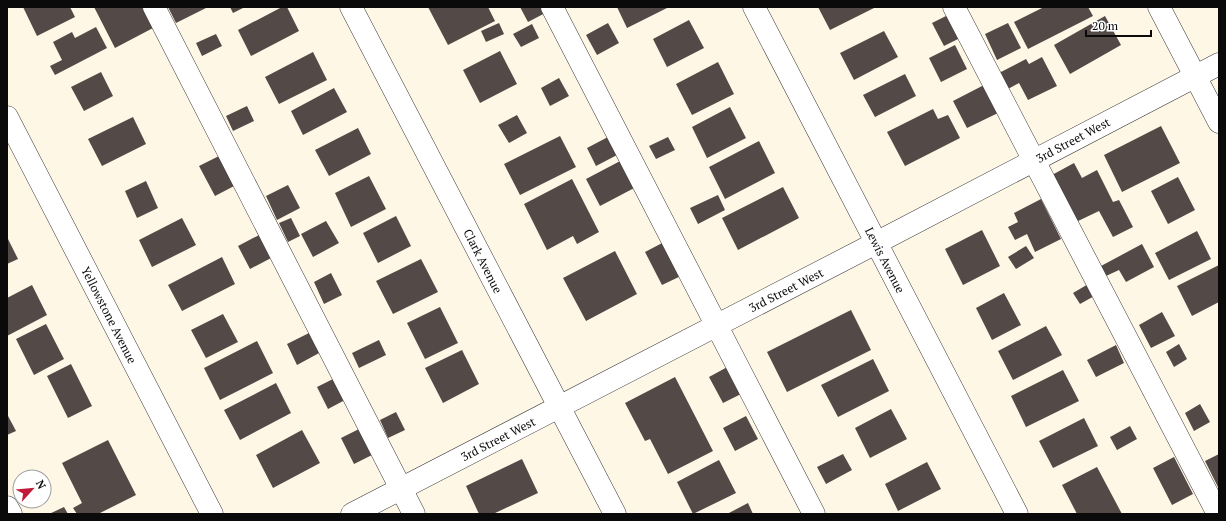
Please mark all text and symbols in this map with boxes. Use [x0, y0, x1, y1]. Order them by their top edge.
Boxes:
scale bar [1086, 12, 1151, 38]
text: 20 m [1092, 18, 1119, 33]
street label: 3rd Street West [1033, 114, 1113, 166]
street label: Lewis Avenue [862, 224, 908, 296]
street label: Clark Avenue [460, 226, 506, 296]
street label: Yellowstone Avenue [78, 264, 140, 366]
street label: 3rd Street West [746, 265, 826, 315]
street label: 3rd Street West [458, 414, 538, 464]
north arrow [12, 469, 52, 509]
text: N [33, 478, 49, 492]

